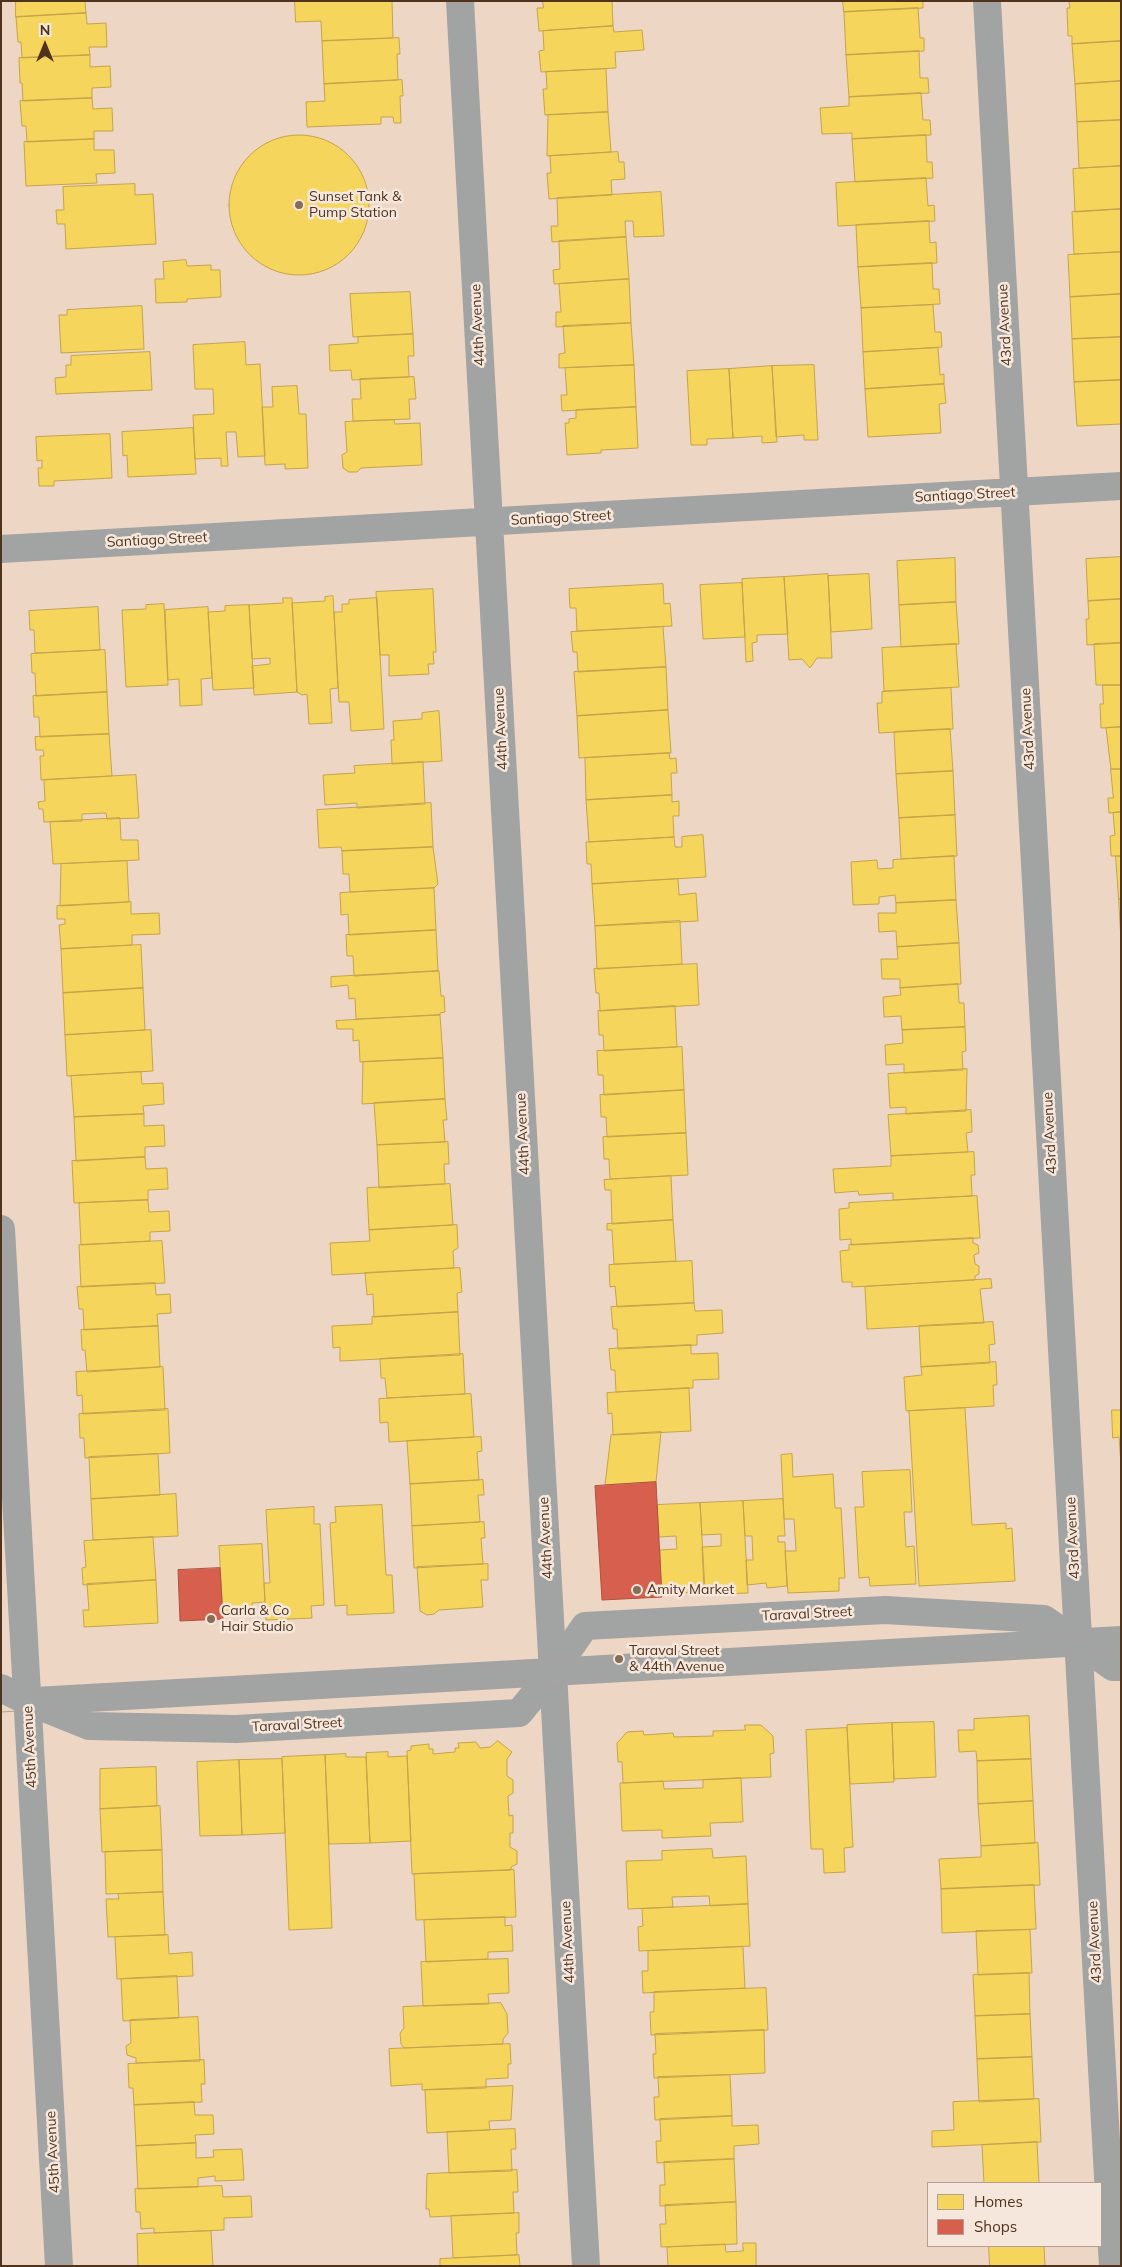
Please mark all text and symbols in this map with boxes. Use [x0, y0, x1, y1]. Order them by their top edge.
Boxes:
north arrow [20, 20, 70, 70]
text: N [40, 21, 50, 39]
place label: Sunset Tank & Pump Station [309, 189, 401, 222]
marker: Sunset Tank & Pump Station [293, 199, 305, 211]
street label: 44th Avenue [467, 283, 489, 367]
street label: 43rd Avenue [994, 283, 1016, 367]
street label: Santiago Street [914, 484, 1016, 506]
street label: Santiago Street [510, 507, 612, 529]
street label: Santiago Street [106, 529, 208, 551]
street label: 44th Avenue [490, 687, 512, 771]
street label: 43rd Avenue [1017, 687, 1039, 771]
street label: 43rd Avenue [1039, 1091, 1061, 1175]
street label: 44th Avenue [512, 1092, 534, 1176]
street label: 44th Avenue [535, 1496, 557, 1580]
street label: 43rd Avenue [1062, 1496, 1084, 1580]
place label: Amity Market [647, 1582, 734, 1598]
marker: Amity Market [631, 1584, 643, 1596]
place label: Carla & Co Hair Studio [221, 1603, 294, 1635]
street label: Taraval Street [761, 1603, 853, 1625]
marker: Carla & Co Hair Studio [205, 1613, 217, 1625]
place label: Taraval Street & 44th Avenue [629, 1643, 724, 1675]
marker: Taraval Street & 44th Avenue [613, 1653, 625, 1665]
street label: 45th Avenue [19, 1705, 41, 1789]
street label: Taraval Street [251, 1714, 343, 1736]
street label: 44th Avenue [557, 1900, 579, 1984]
street label: 43rd Avenue [1084, 1900, 1106, 1984]
street label: 45th Avenue [42, 2110, 64, 2194]
legend [927, 2182, 1102, 2247]
text: Homes [974, 2192, 1023, 2211]
text: Shops [974, 2217, 1017, 2236]

